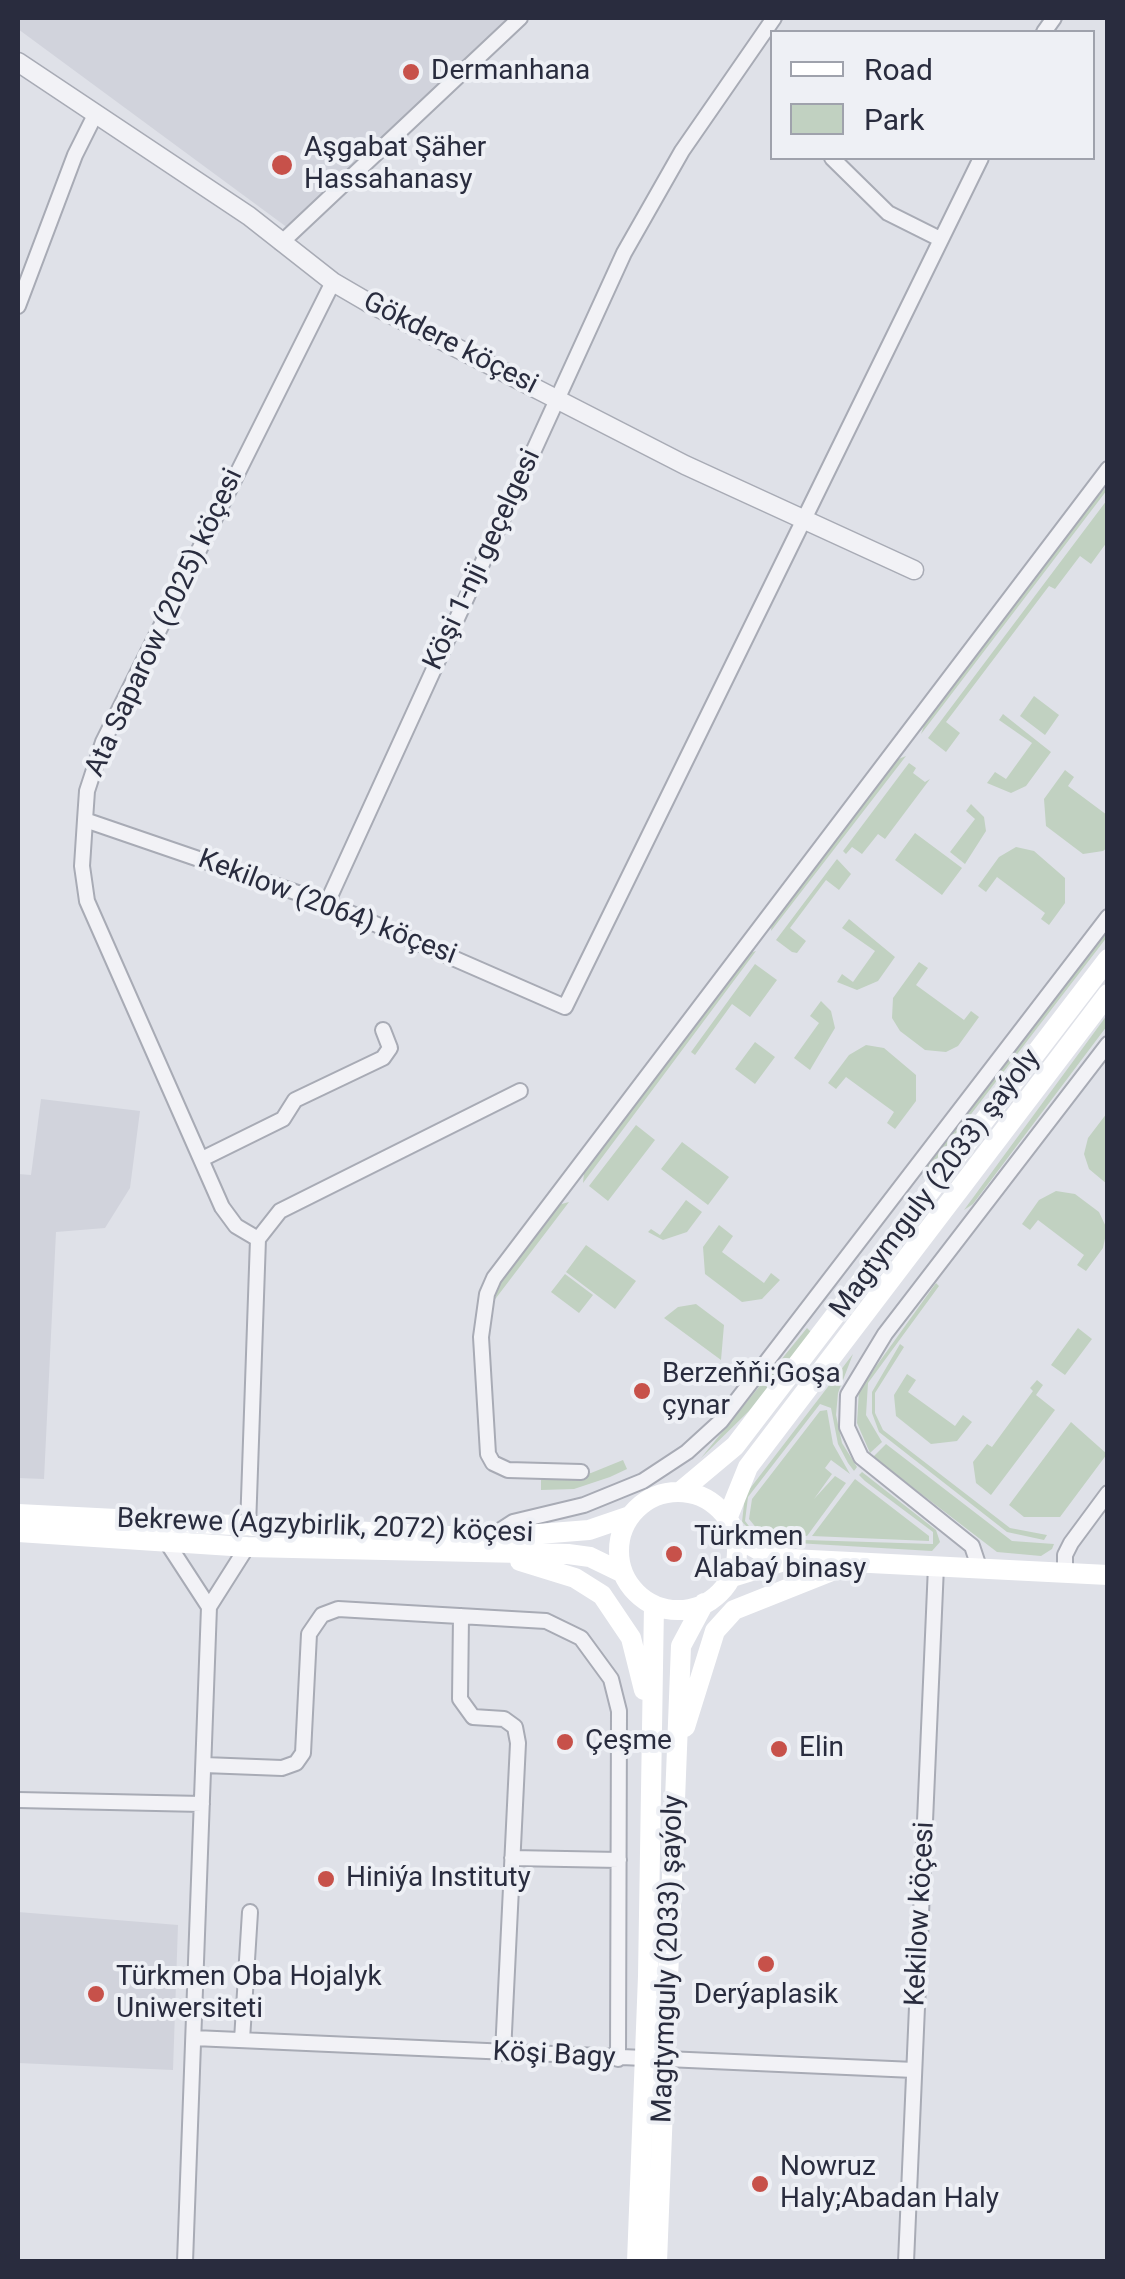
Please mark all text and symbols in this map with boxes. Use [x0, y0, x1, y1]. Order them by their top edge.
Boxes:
legend [770, 30, 1095, 160]
text: Road [864, 52, 933, 87]
place label: Dermanhana [431, 55, 590, 89]
marker: Dermanhana [400, 61, 422, 83]
text: Park [864, 102, 924, 137]
place label: Aşgabat Şäher Hassahanasy [304, 132, 486, 198]
marker: Aşgabat Şäher Hassahanasy [269, 152, 295, 178]
street label: Gökdere köçesi [357, 286, 543, 402]
street label: Köşi 1-nji geçelgesi [417, 444, 549, 676]
street label: Ata Saparow (2025) köçesi [79, 464, 251, 782]
street label: Kekilow (2064) köçesi [193, 843, 461, 973]
street label: Magtymguly (2033) şaýoly [824, 1043, 1048, 1325]
place label: Berzeňňi;Goşa çynar [662, 1358, 841, 1424]
marker: Berzeňňi;Goşa çynar [631, 1380, 653, 1402]
street label: Bekrewe (Agzybirlik, 2072) köçesi [116, 1503, 534, 1551]
place label: Türkmen Alabaý binasy [694, 1521, 866, 1587]
marker: Türkmen Alabaý binasy [663, 1543, 685, 1565]
place label: Çeşme [585, 1725, 672, 1759]
marker: Çeşme [554, 1731, 576, 1753]
place label: Elin [799, 1732, 844, 1766]
marker: Elin [768, 1738, 790, 1760]
street label: Magtymguly (2033) şaýoly [646, 1794, 692, 2124]
street label: Kekilow köçesi [899, 1821, 943, 2007]
place label: Hiniýa Instituty [346, 1862, 531, 1896]
marker: Hiniýa Instituty [315, 1868, 337, 1890]
marker: Derýaplasik [755, 1953, 777, 1975]
place label: Türkmen Oba Hojalyk Uniwersiteti [116, 1961, 382, 2027]
place label: Derýaplasik [694, 1979, 838, 2013]
marker: Türkmen Oba Hojalyk Uniwersiteti [85, 1983, 107, 2005]
street label: Köşi Bagy [492, 2036, 616, 2076]
place label: Nowruz Haly;Abadan Haly [780, 2151, 999, 2217]
marker: Nowruz Haly;Abadan Haly [749, 2173, 771, 2195]

